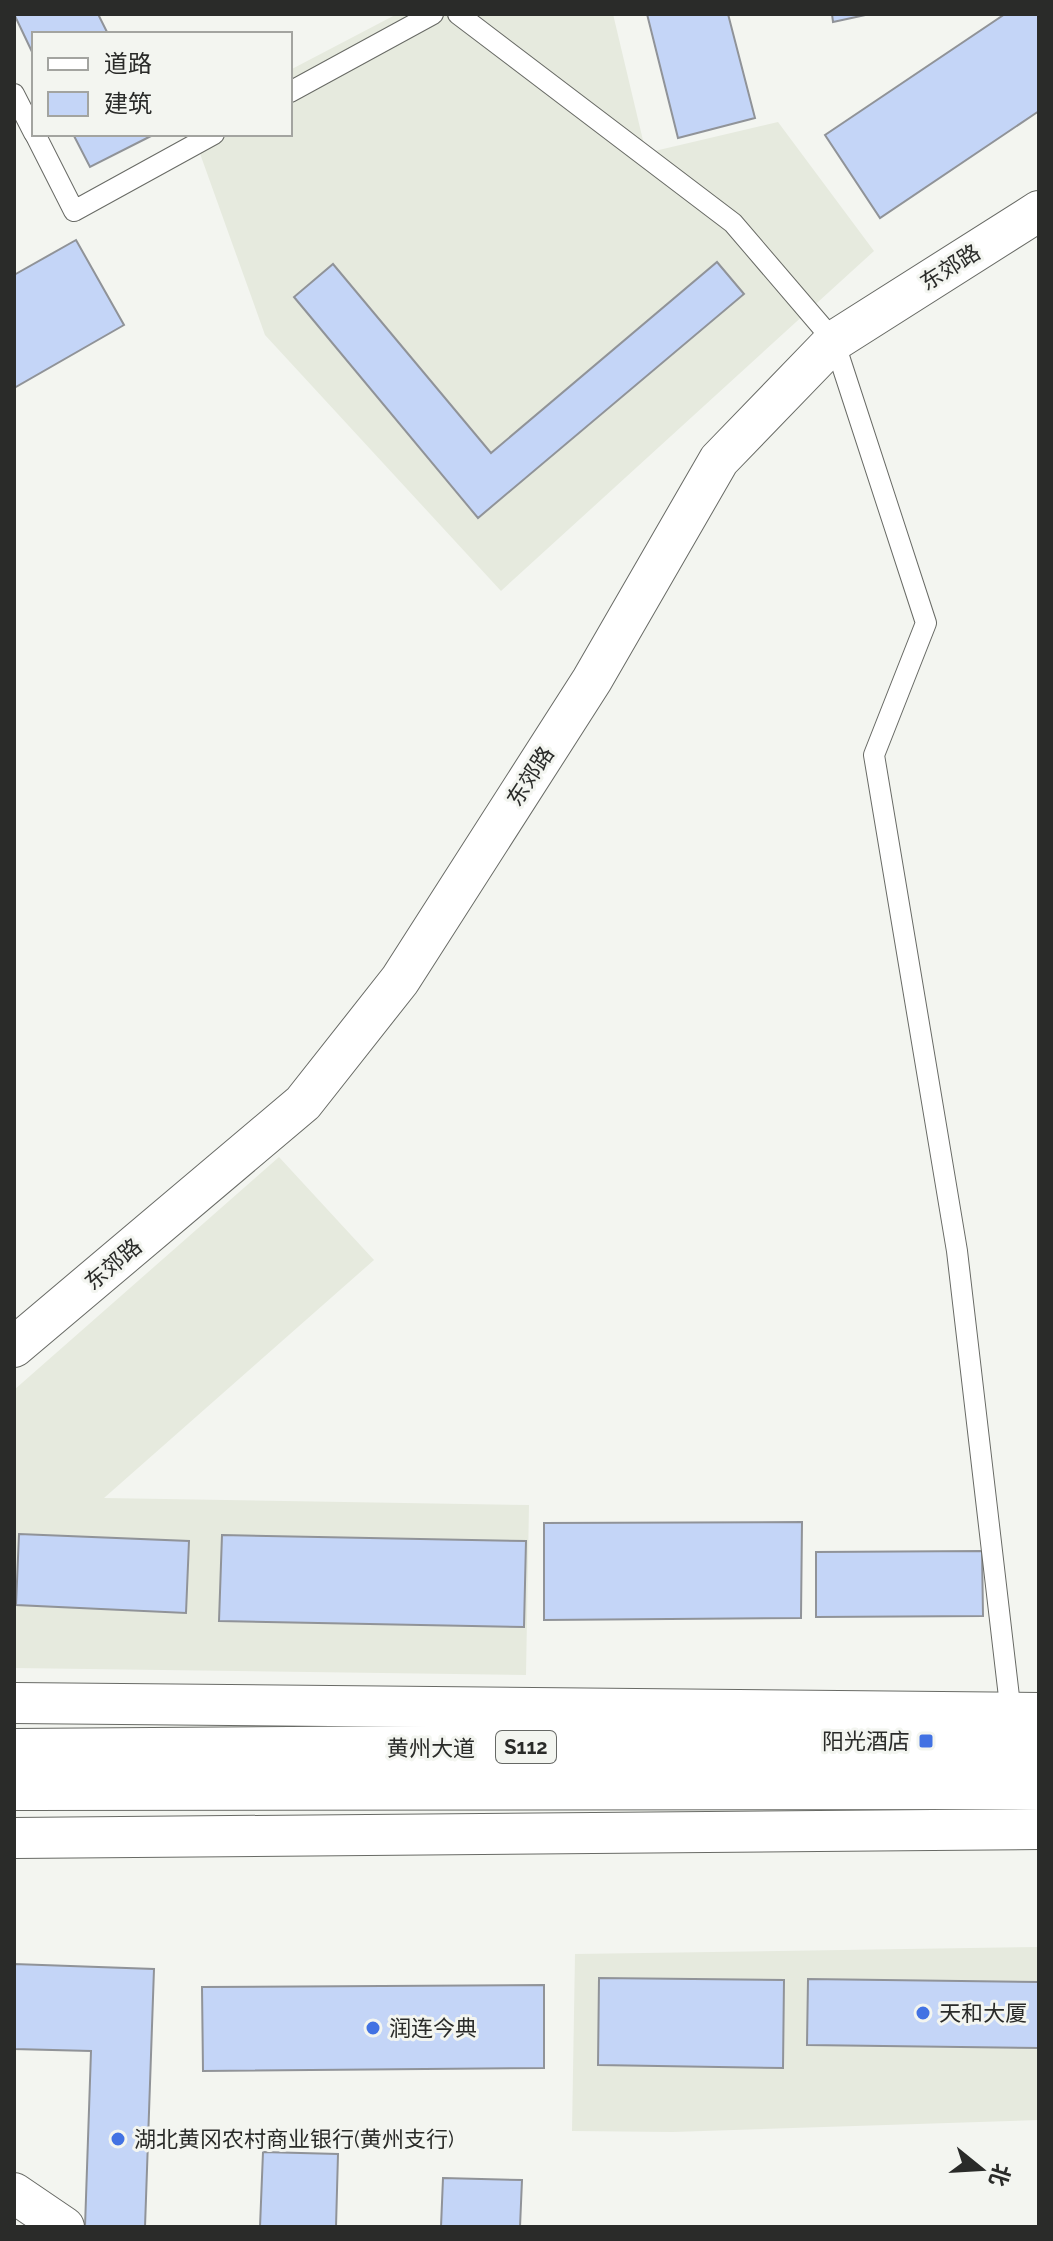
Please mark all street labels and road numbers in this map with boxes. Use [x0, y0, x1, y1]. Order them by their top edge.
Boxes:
street label: 东郊路 [915, 238, 985, 296]
street label: 东郊路 [501, 741, 559, 811]
street label: 东郊路 [79, 1233, 147, 1295]
road number: S112 [496, 1731, 556, 1763]
street label: 黄州大道 [387, 1735, 475, 1761]

